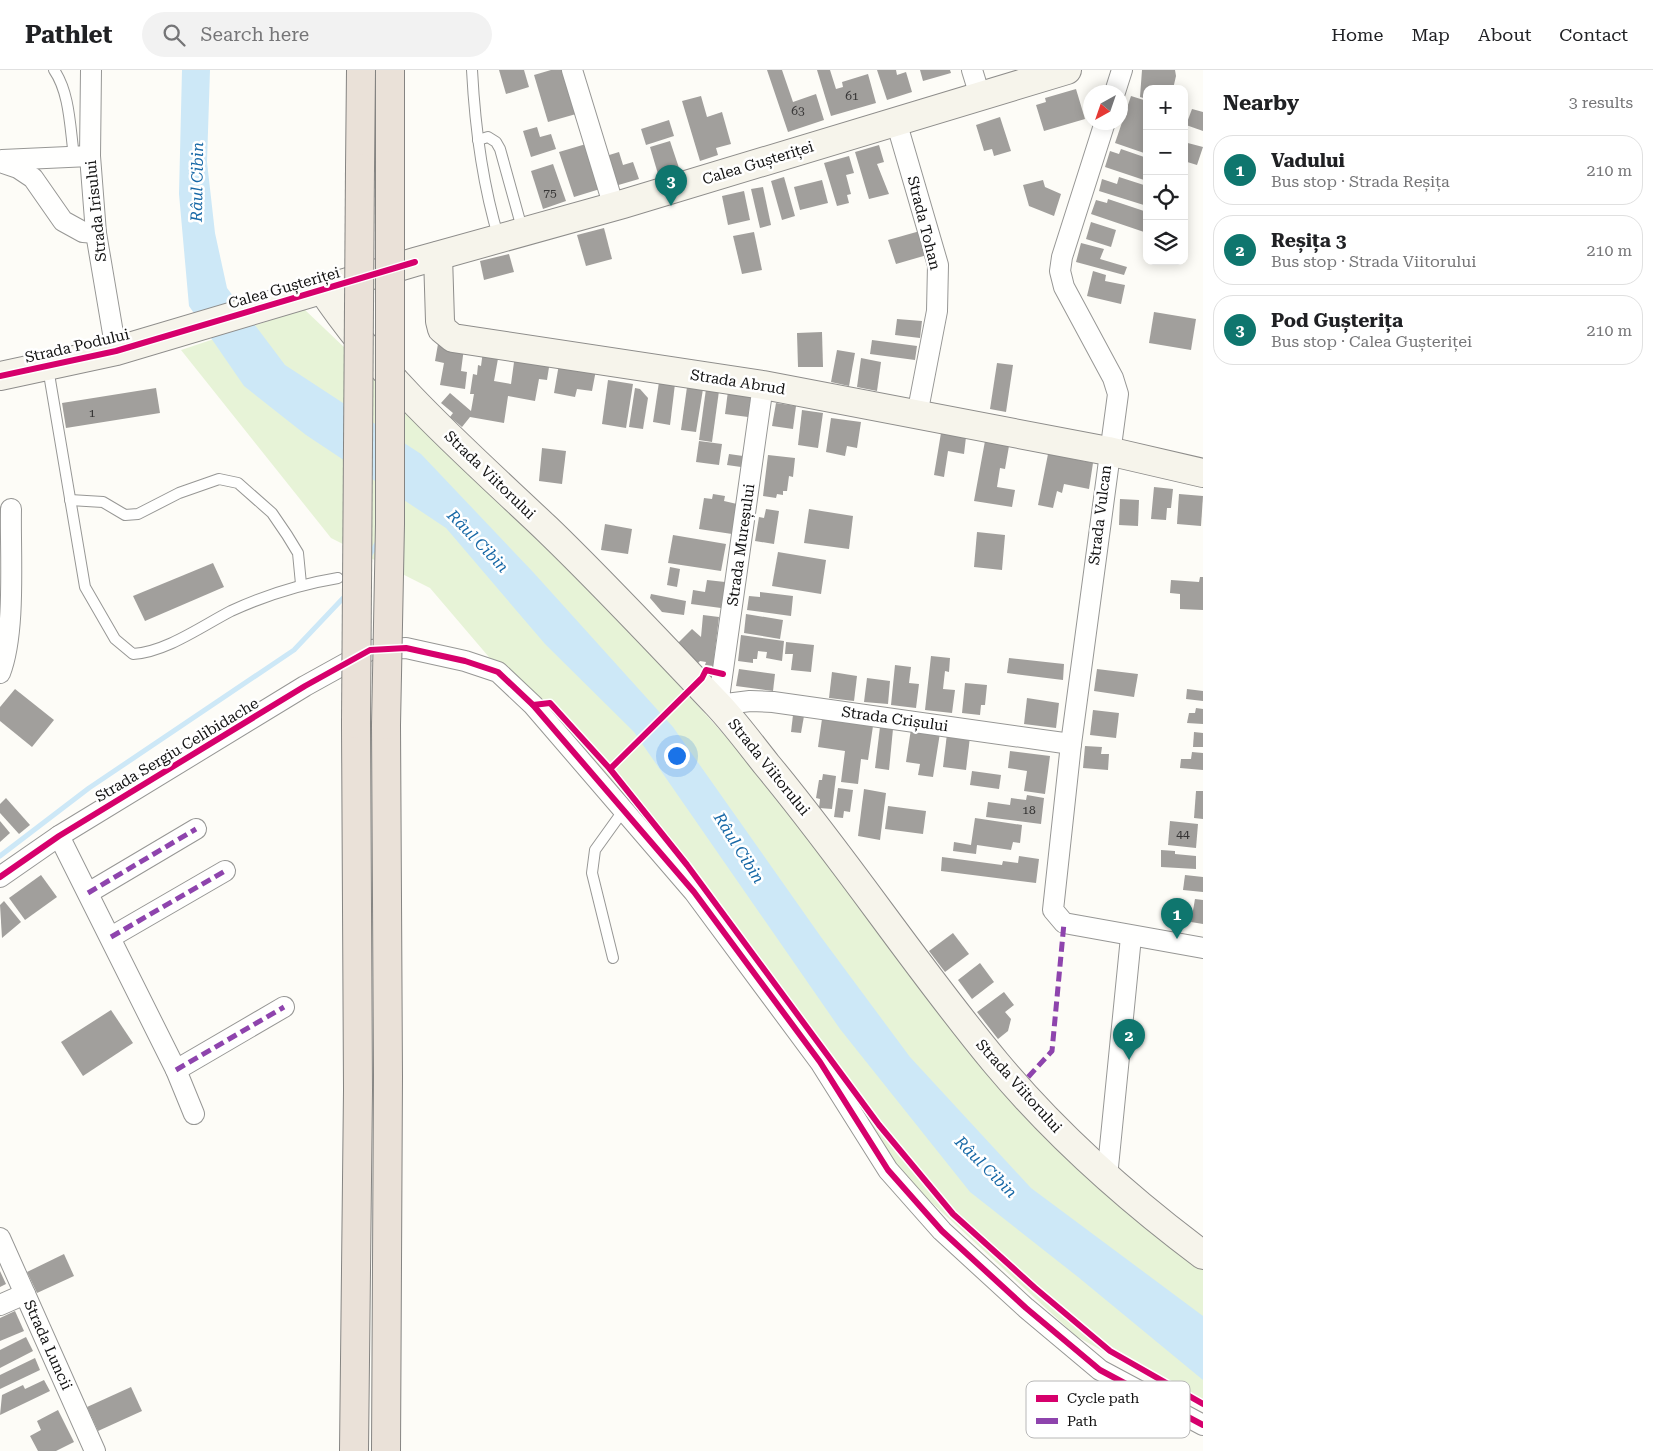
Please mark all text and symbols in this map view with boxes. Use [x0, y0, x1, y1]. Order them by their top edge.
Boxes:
search box [142, 12, 492, 57]
text: Pathlet [25, 21, 112, 49]
icon: search [160, 21, 188, 49]
text: Search here [200, 23, 309, 46]
text: Home [1331, 24, 1383, 45]
text: Map [1411, 24, 1450, 45]
text: About [1478, 24, 1531, 45]
text: Contact [1559, 24, 1628, 45]
north arrow [1083, 85, 1128, 130]
map controls [1143, 85, 1188, 265]
button: + [1143, 85, 1188, 130]
house number: 61 [845, 89, 859, 103]
text: Nearby [1223, 91, 1299, 115]
text: 3 results [1569, 93, 1633, 112]
house number: 63 [791, 104, 805, 118]
button: − [1143, 130, 1188, 175]
street label: Calea Gușteriței [700, 137, 816, 189]
water label: Râul Cibin [187, 142, 207, 223]
text: Vadului [1271, 149, 1345, 172]
street label: Strada Irisului [82, 159, 110, 263]
text: 1 [1236, 161, 1244, 180]
text: 210 m [1586, 161, 1632, 180]
pin: 3 [655, 165, 687, 206]
text: Bus stop · Strada Reșița [1271, 172, 1450, 191]
street label: Strada Tohan [904, 174, 944, 272]
button: locate [1143, 175, 1188, 220]
house number: 75 [543, 186, 557, 200]
button: layers [1143, 220, 1188, 265]
text: Reșița 3 [1271, 229, 1346, 252]
text: 2 [1236, 241, 1244, 260]
text: 210 m [1586, 241, 1632, 260]
text: Bus stop · Strada Viitorului [1271, 252, 1476, 271]
street label: Calea Gușteriței [226, 263, 342, 314]
text: Pod Gușterița [1271, 309, 1403, 332]
text: 3 [1236, 321, 1244, 340]
text: 210 m [1586, 321, 1632, 340]
street label: Strada Podului [23, 325, 131, 367]
text: Bus stop · Calea Gușteriței [1271, 332, 1472, 351]
street label: Strada Abrud [689, 366, 787, 398]
house number: 1 [89, 406, 96, 420]
street label: Strada Viitorului [441, 427, 539, 523]
street label: Strada Vulcan [1085, 464, 1115, 566]
street label: Strada Mureșului [723, 482, 760, 608]
water label: Râul Cibin [443, 505, 513, 576]
street label: Strada Sergiu Celibidache [92, 694, 262, 806]
street label: Strada Crișului [840, 703, 950, 736]
street label: Strada Viitorului [724, 715, 814, 819]
your location [664, 743, 690, 769]
house number: 18 [1022, 803, 1036, 817]
water label: Râul Cibin [709, 808, 768, 887]
house number: 44 [1176, 827, 1190, 841]
pin: 1 [1161, 898, 1193, 939]
pin: 2 [1113, 1019, 1145, 1060]
street label: Strada Viitorului [972, 1036, 1066, 1137]
water label: Râul Cibin [950, 1131, 1021, 1202]
street label: Strada Luncii [20, 1297, 76, 1393]
legend [1026, 1381, 1190, 1438]
text: Cycle path [1067, 1390, 1139, 1406]
text: Path [1067, 1413, 1097, 1429]

